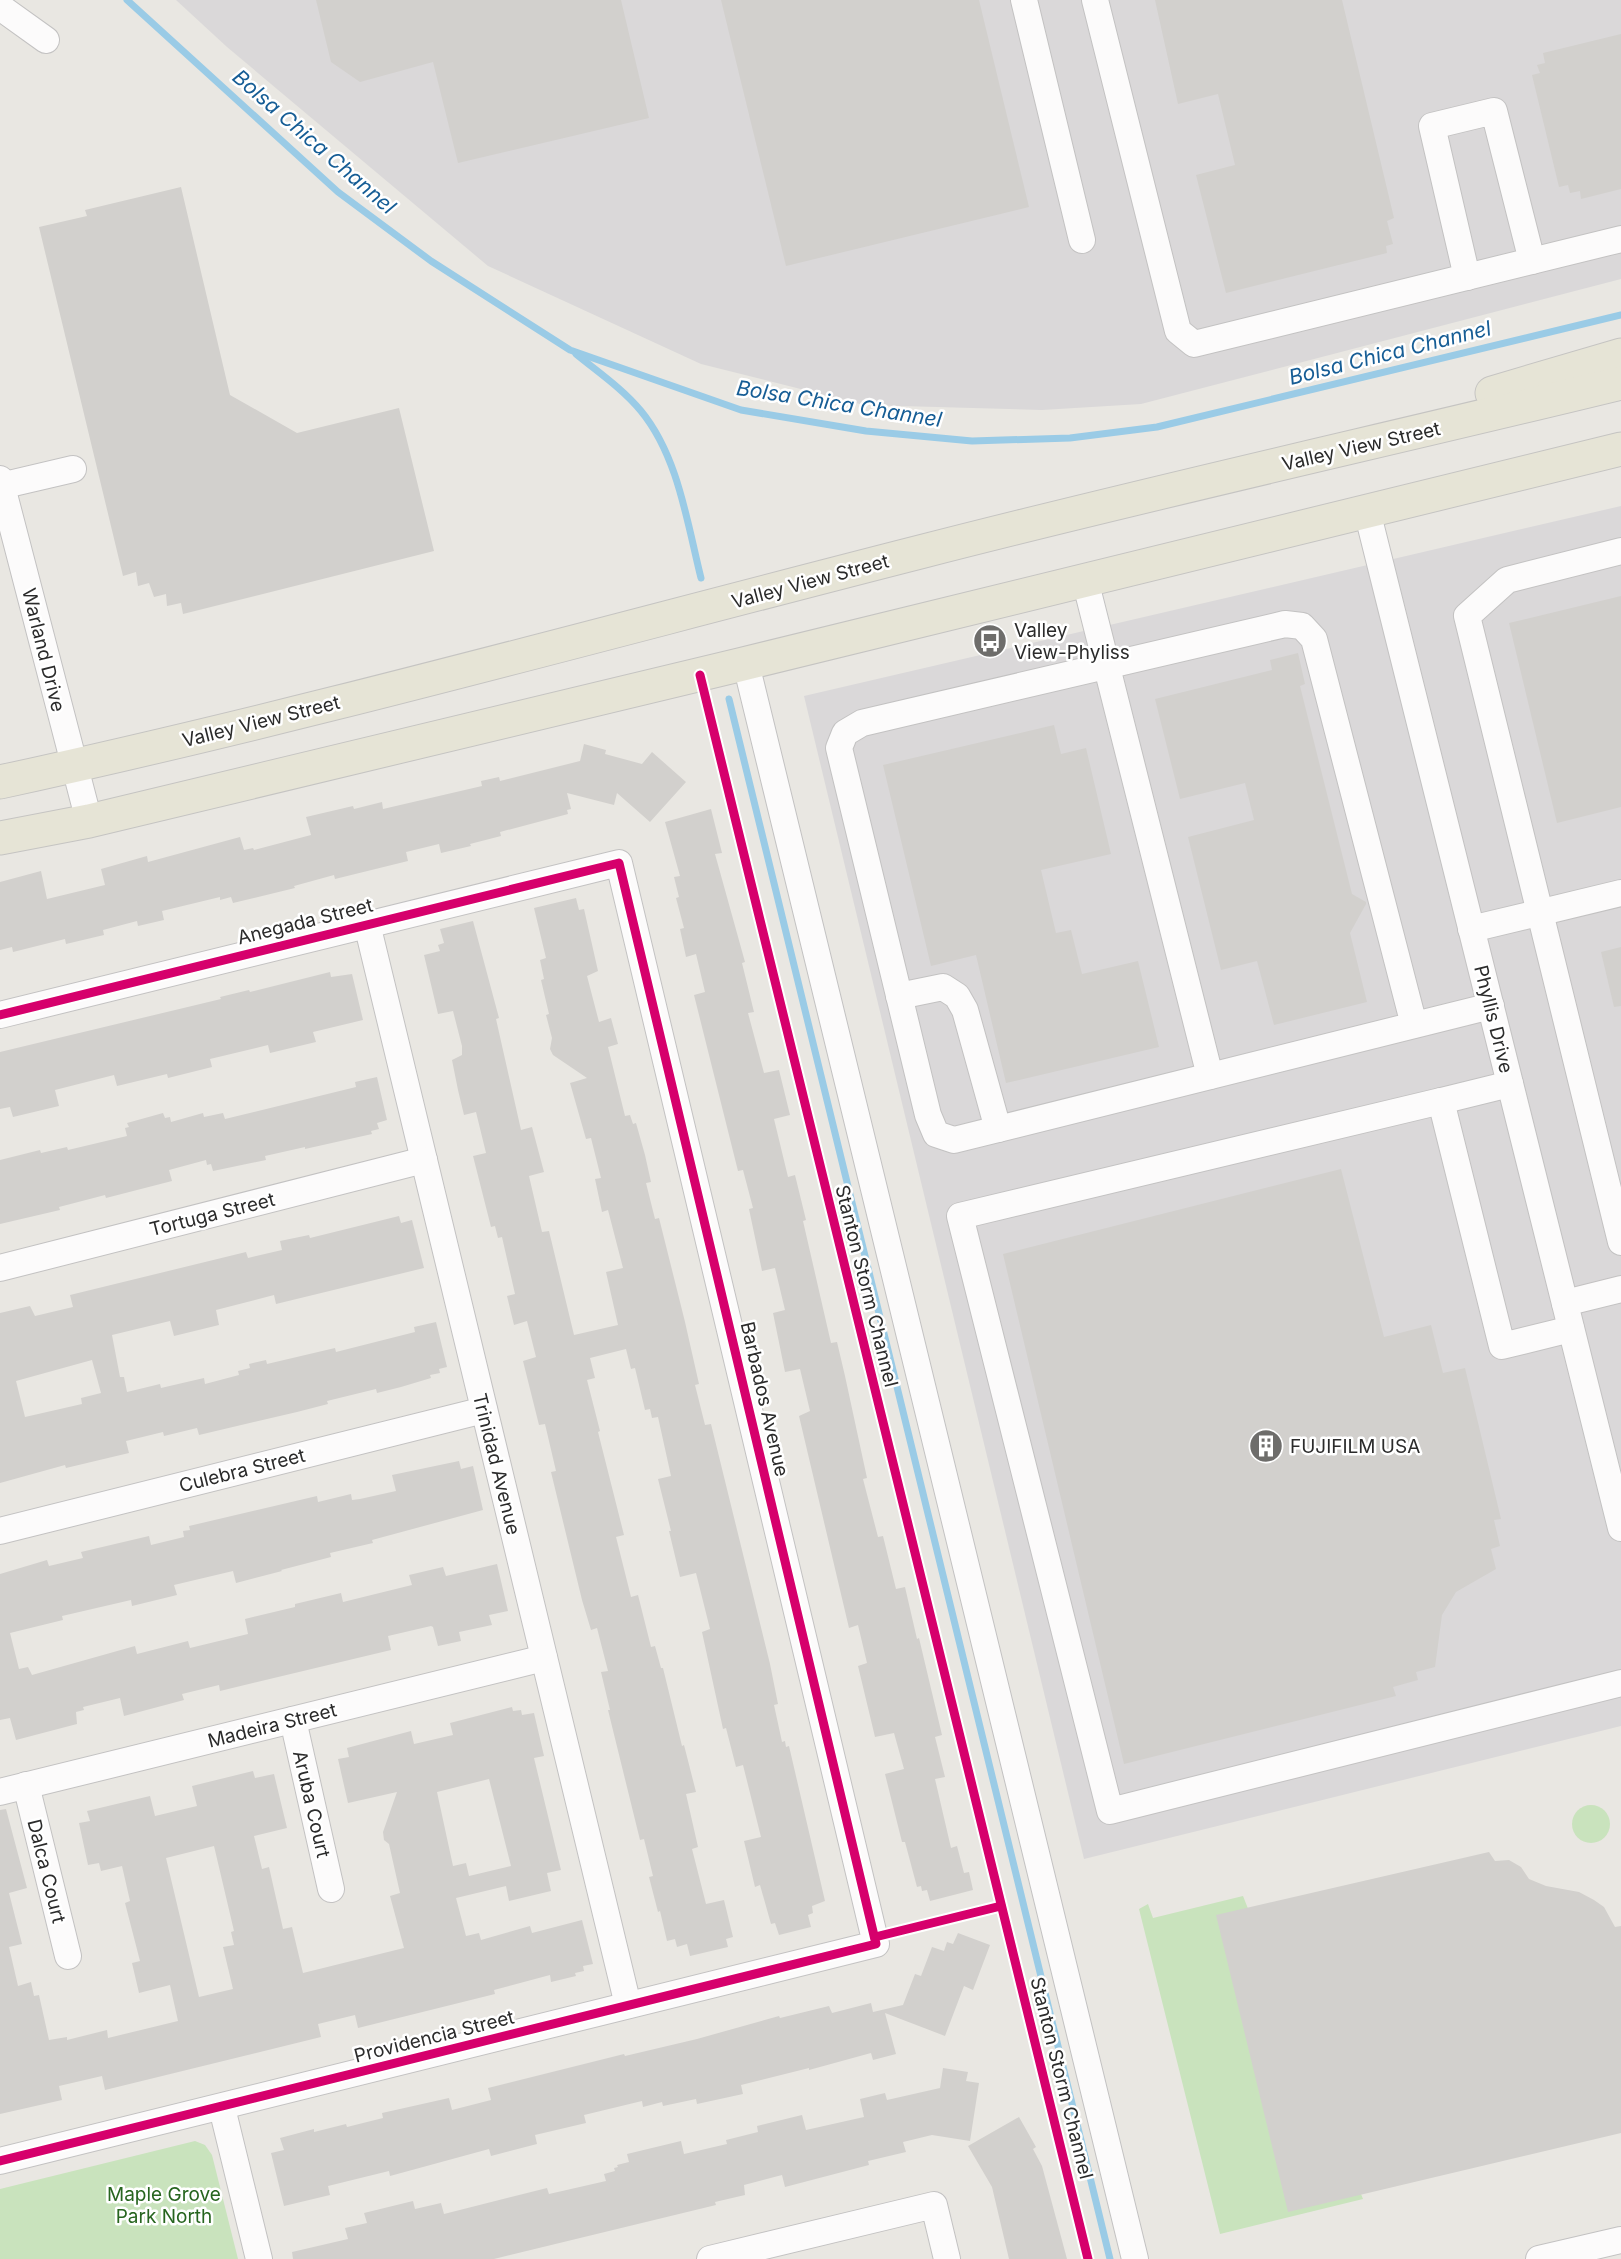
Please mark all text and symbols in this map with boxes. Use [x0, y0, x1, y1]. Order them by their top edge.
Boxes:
water label: Bolsa Chica Channel [228, 64, 402, 220]
water label: Bolsa Chica Channel [1286, 315, 1495, 390]
water label: Bolsa Chica Channel [735, 375, 944, 432]
street label: Valley View Street [1280, 417, 1442, 476]
street label: Valley View Street [729, 549, 891, 614]
street label: Warland Drive [17, 586, 70, 714]
place label: Valley View-Phyliss [1014, 619, 1130, 664]
bus stop icon: Valley View-Phyliss [971, 622, 1009, 660]
street label: Valley View Street [180, 691, 342, 752]
street label: Anegada Street [235, 894, 375, 949]
street label: Phyllis Drive [1469, 963, 1518, 1075]
street label: Stanton Storm Channel [830, 1183, 903, 1390]
street label: Tortuga Street [147, 1188, 277, 1241]
street label: Barbados Avenue [736, 1319, 794, 1479]
street label: Trinidad Avenue [468, 1391, 525, 1537]
building icon: FUJIFILM USA [1247, 1427, 1285, 1465]
place label: FUJIFILM USA [1290, 1435, 1420, 1458]
street label: Culebra Street [177, 1444, 308, 1497]
street label: Madeira Street [205, 1698, 339, 1753]
street label: Aruba Court [288, 1748, 335, 1860]
street label: Dalca Court [23, 1817, 71, 1925]
street label: Stanton Storm Channel [1025, 1975, 1098, 2182]
street label: Providencia Street [352, 2005, 517, 2068]
park label: Maple Grove Park North [107, 2183, 221, 2228]

